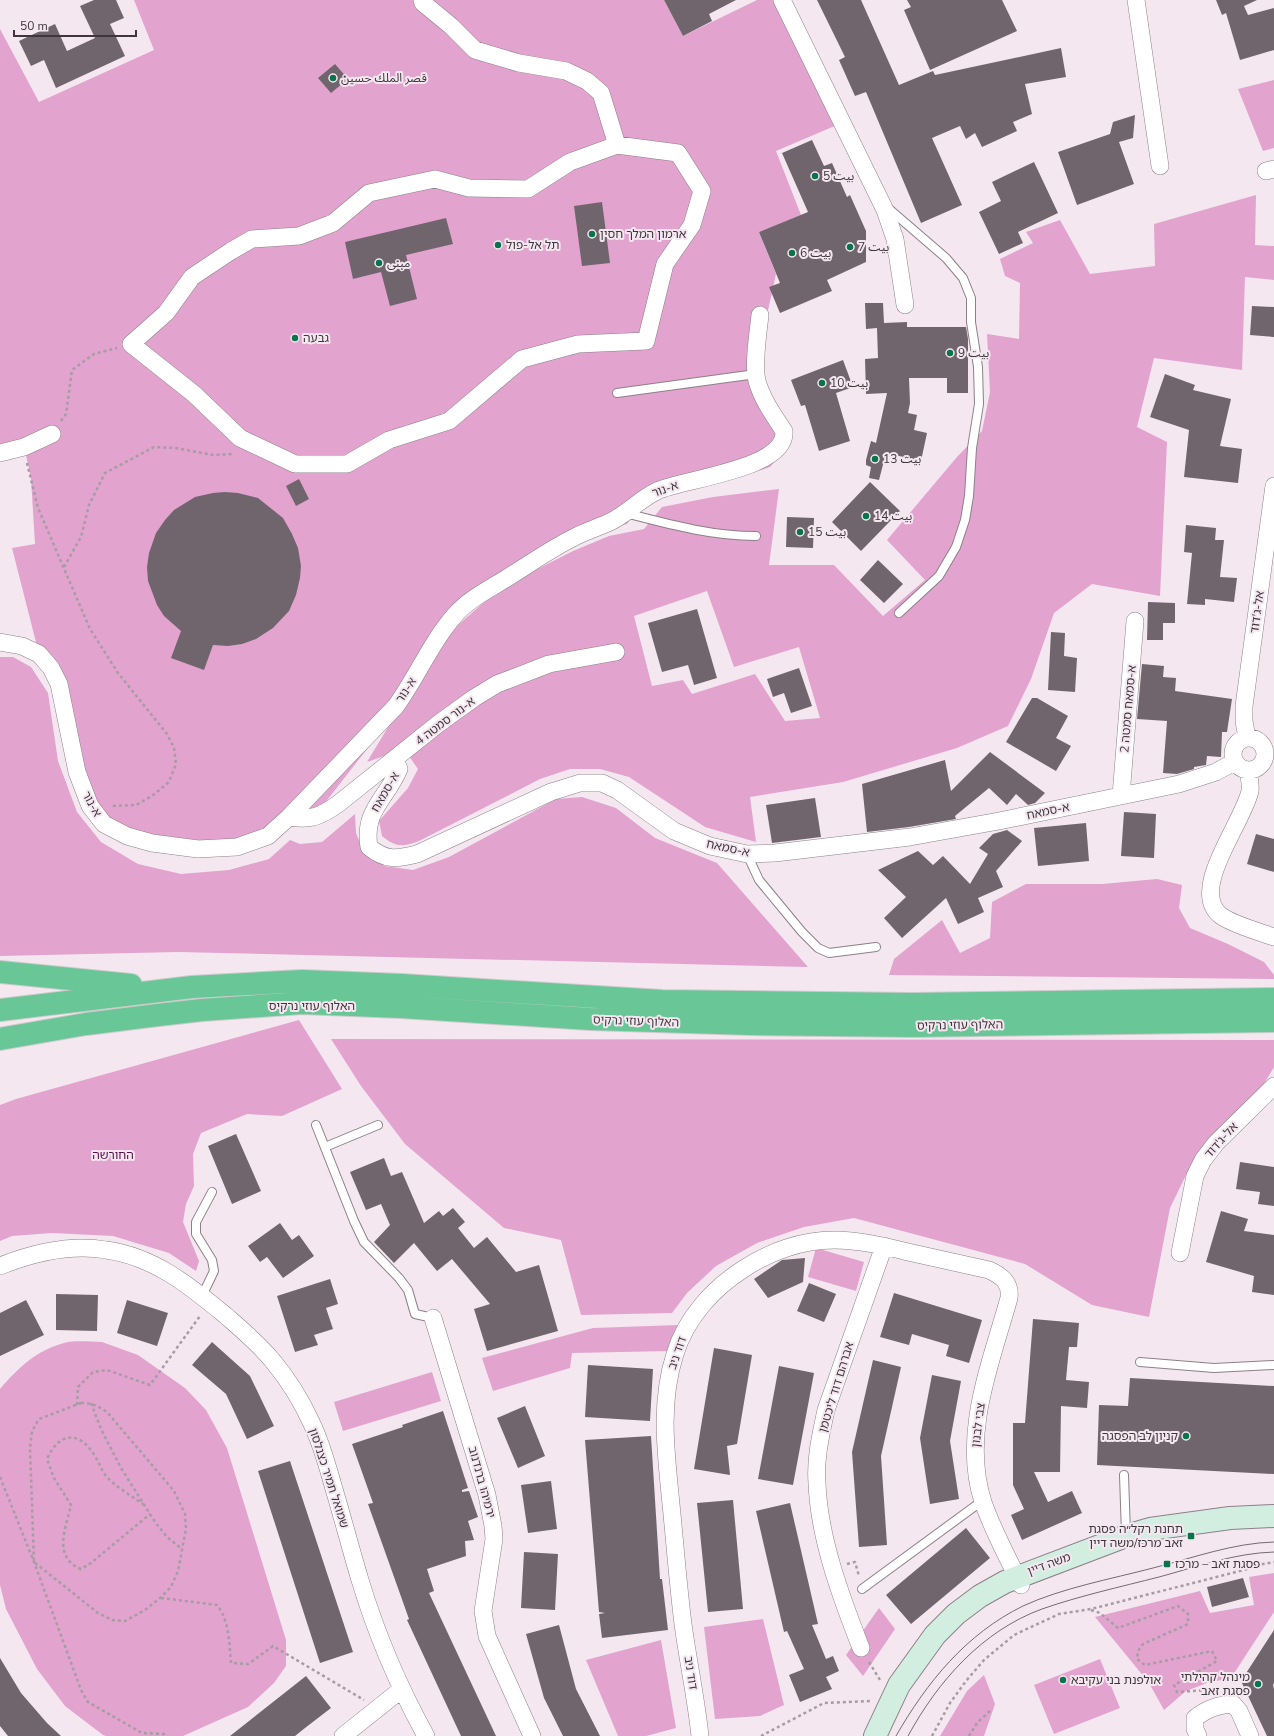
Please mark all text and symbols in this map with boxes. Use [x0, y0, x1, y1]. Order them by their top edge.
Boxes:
scale bar [14, 12, 136, 38]
text: 50 m [20, 18, 48, 34]
place label: قصر الملك حسين [341, 70, 427, 86]
marker: قصر الملك حسين [328, 73, 338, 83]
place label: بيت 5 [823, 168, 854, 184]
marker: بيت 5 [810, 171, 820, 181]
place label: ארמון המלך חסין [600, 226, 687, 242]
marker: ארמון המלך חסין [587, 229, 597, 239]
place label: תל אל-פול [506, 237, 559, 253]
place label: بيت 7 [858, 239, 889, 255]
marker: תל אל-פול [493, 240, 503, 250]
marker: بيت 7 [845, 242, 855, 252]
place label: بيت 6 [800, 245, 831, 261]
marker: بيت 6 [787, 248, 797, 258]
place label: مبنى [387, 255, 410, 271]
marker: مبنى [374, 258, 384, 268]
place label: גבעה [303, 330, 330, 346]
marker: גבעה [290, 333, 300, 343]
place label: بيت 9 [958, 345, 989, 361]
marker: بيت 9 [945, 348, 955, 358]
place label: بيت 10 [830, 375, 868, 391]
marker: بيت 10 [817, 378, 827, 388]
place label: بيت 13 [883, 451, 921, 467]
marker: بيت 13 [870, 454, 880, 464]
street label: א-נור [650, 477, 681, 501]
place label: بيت 14 [874, 508, 912, 524]
marker: بيت 14 [861, 511, 871, 521]
place label: بيت 15 [808, 524, 846, 540]
marker: بيت 15 [795, 527, 805, 537]
street label: אל-ג'דוד [1246, 589, 1268, 634]
street label: א-סמאח סמטה 2 [1116, 664, 1140, 754]
street label: א-נור [392, 674, 420, 706]
street label: א-נור סמטה 4 [412, 693, 479, 749]
street label: א-סמאח [367, 769, 403, 815]
street label: א-נור [78, 788, 106, 820]
street label: א-סמאח [1025, 799, 1072, 823]
street label: א-סמאח [705, 836, 752, 860]
street label: האלוף עוזי נרקיס [269, 998, 355, 1014]
street label: האלוף עוזי נרקיס [593, 1011, 679, 1031]
street label: האלוף עוזי נרקיס [917, 1016, 1003, 1034]
street label: אל-ג'דוד [1201, 1119, 1241, 1161]
park label: החורשה [92, 1147, 134, 1163]
street label: דוד ניב [664, 1334, 690, 1372]
street label: אברהם דוד ליכטמן [815, 1339, 858, 1434]
street label: צבי לבנון [967, 1402, 989, 1448]
street label: שמואל תמיר כצנלסון [305, 1426, 353, 1530]
place label: קניון לב הפסגה [1102, 1428, 1178, 1444]
marker: קניון לב הפסגה [1181, 1431, 1191, 1441]
street label: ירמיהו ברנדנוב [465, 1444, 499, 1520]
place label: תחנת רקל״ה פסגת זאב מרכז/משה דיין [1088, 1521, 1183, 1551]
marker: תחנת רקל״ה פסגת זאב מרכז/משה דיין [1186, 1531, 1196, 1541]
street label: משה דיין [1025, 1549, 1073, 1579]
place label: פסגת זאב – מרכז [1175, 1556, 1260, 1572]
marker: פסגת זאב – מרכז [1162, 1559, 1172, 1569]
street label: דוד ניב [680, 1655, 702, 1691]
place label: מינהל קהילתי פסגת זאב [1181, 1669, 1250, 1699]
place label: אולפנת בני עקיבא [1071, 1672, 1161, 1688]
marker: אולפנת בני עקיבא [1058, 1675, 1068, 1685]
marker: מינהל קהילתי פסגת זאב [1253, 1679, 1263, 1689]

